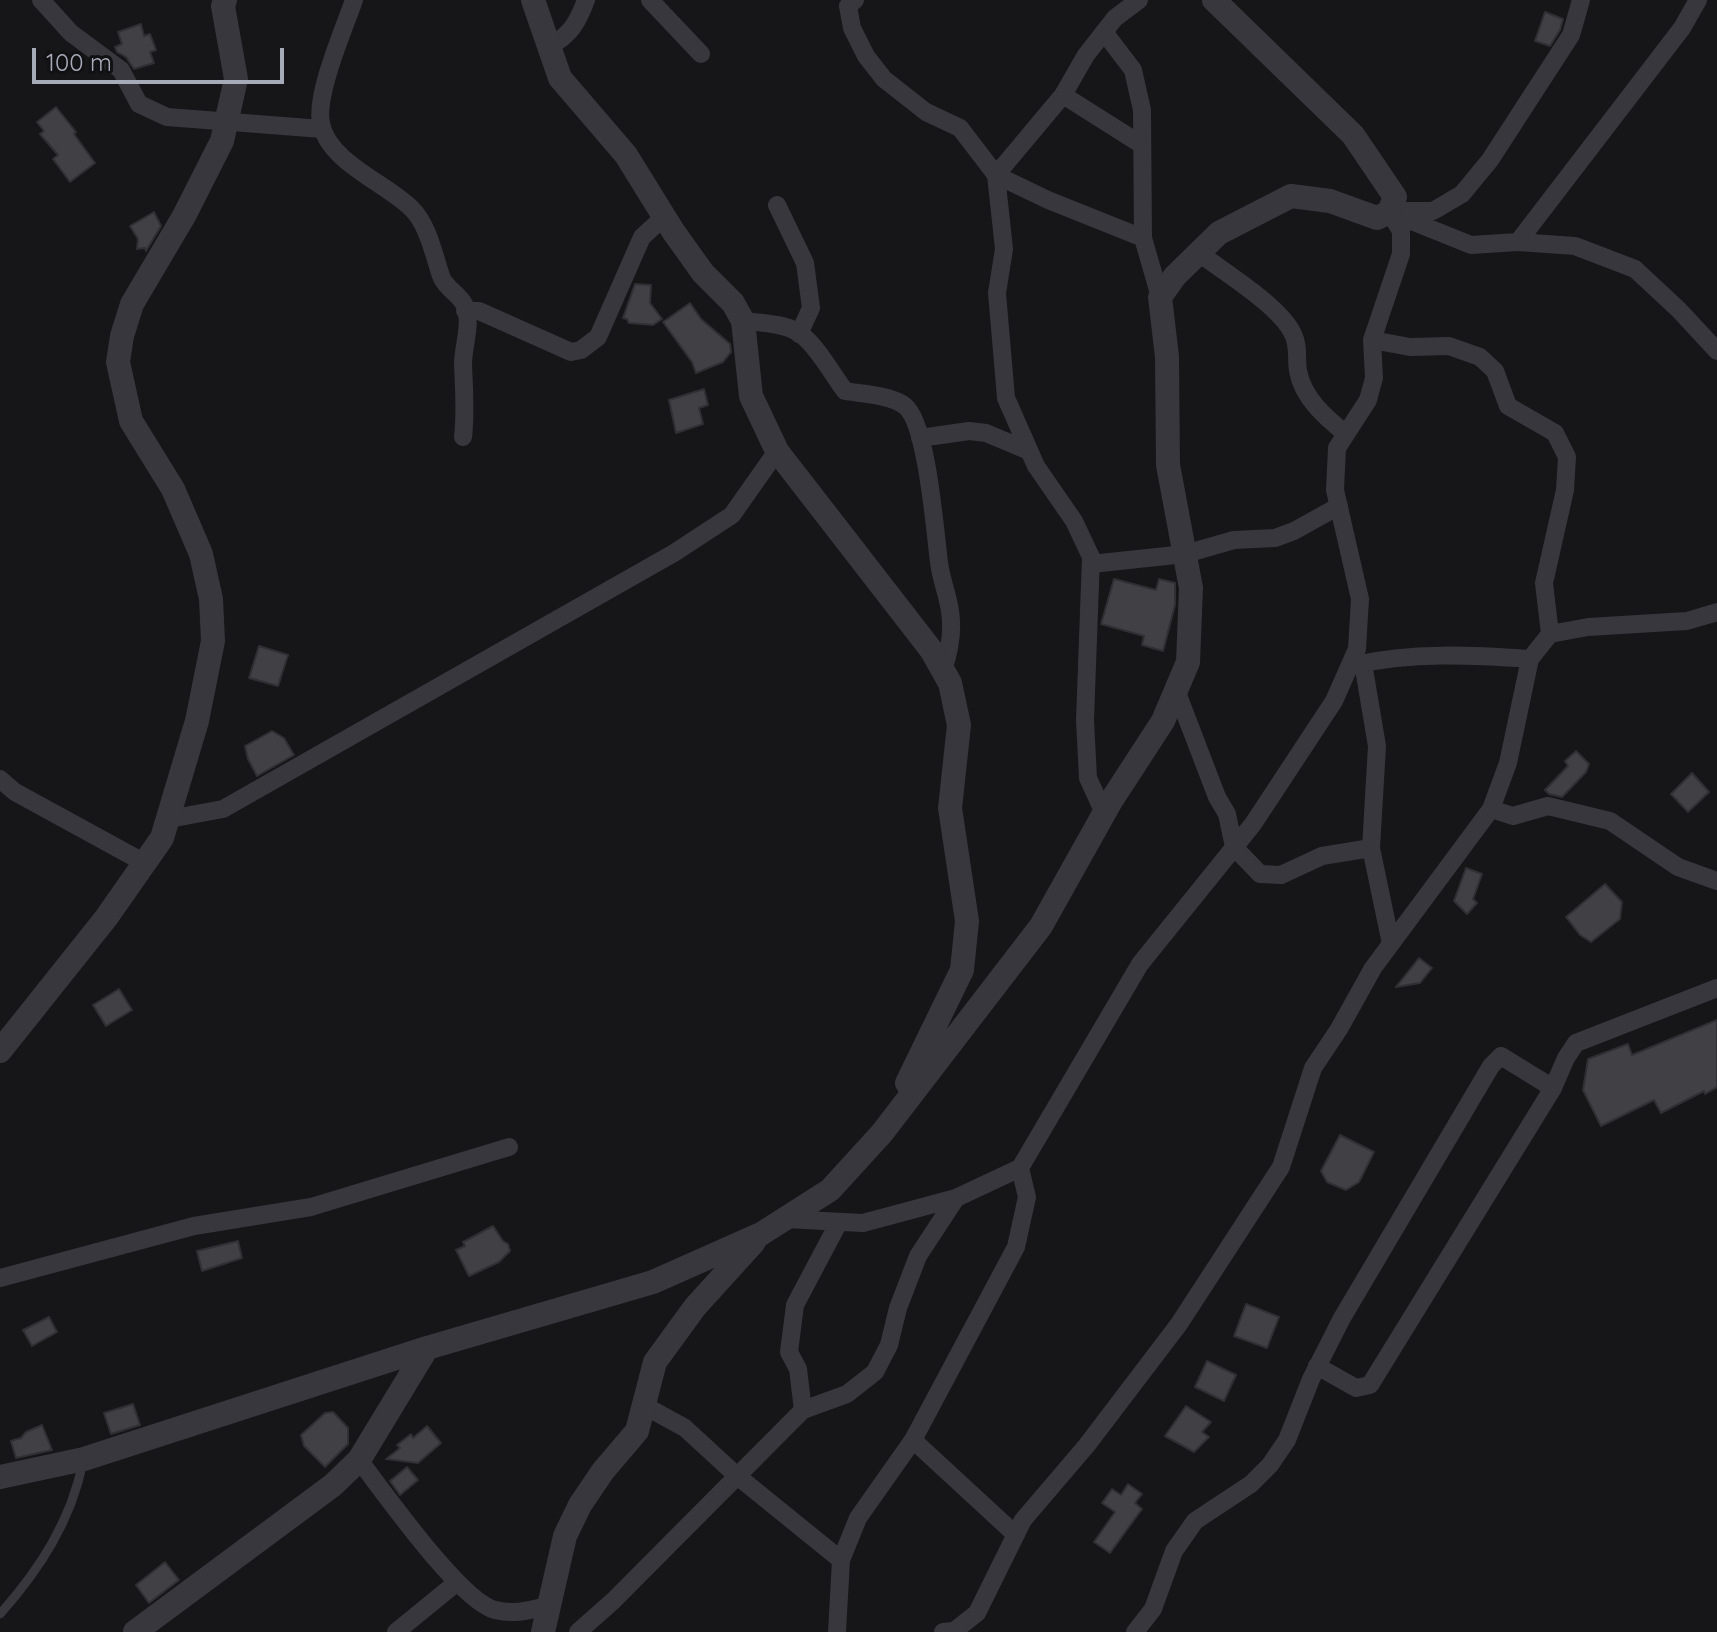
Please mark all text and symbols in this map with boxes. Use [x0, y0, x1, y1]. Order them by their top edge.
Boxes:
scale bar [36, 32, 288, 82]
text: 100 m [46, 47, 112, 77]

